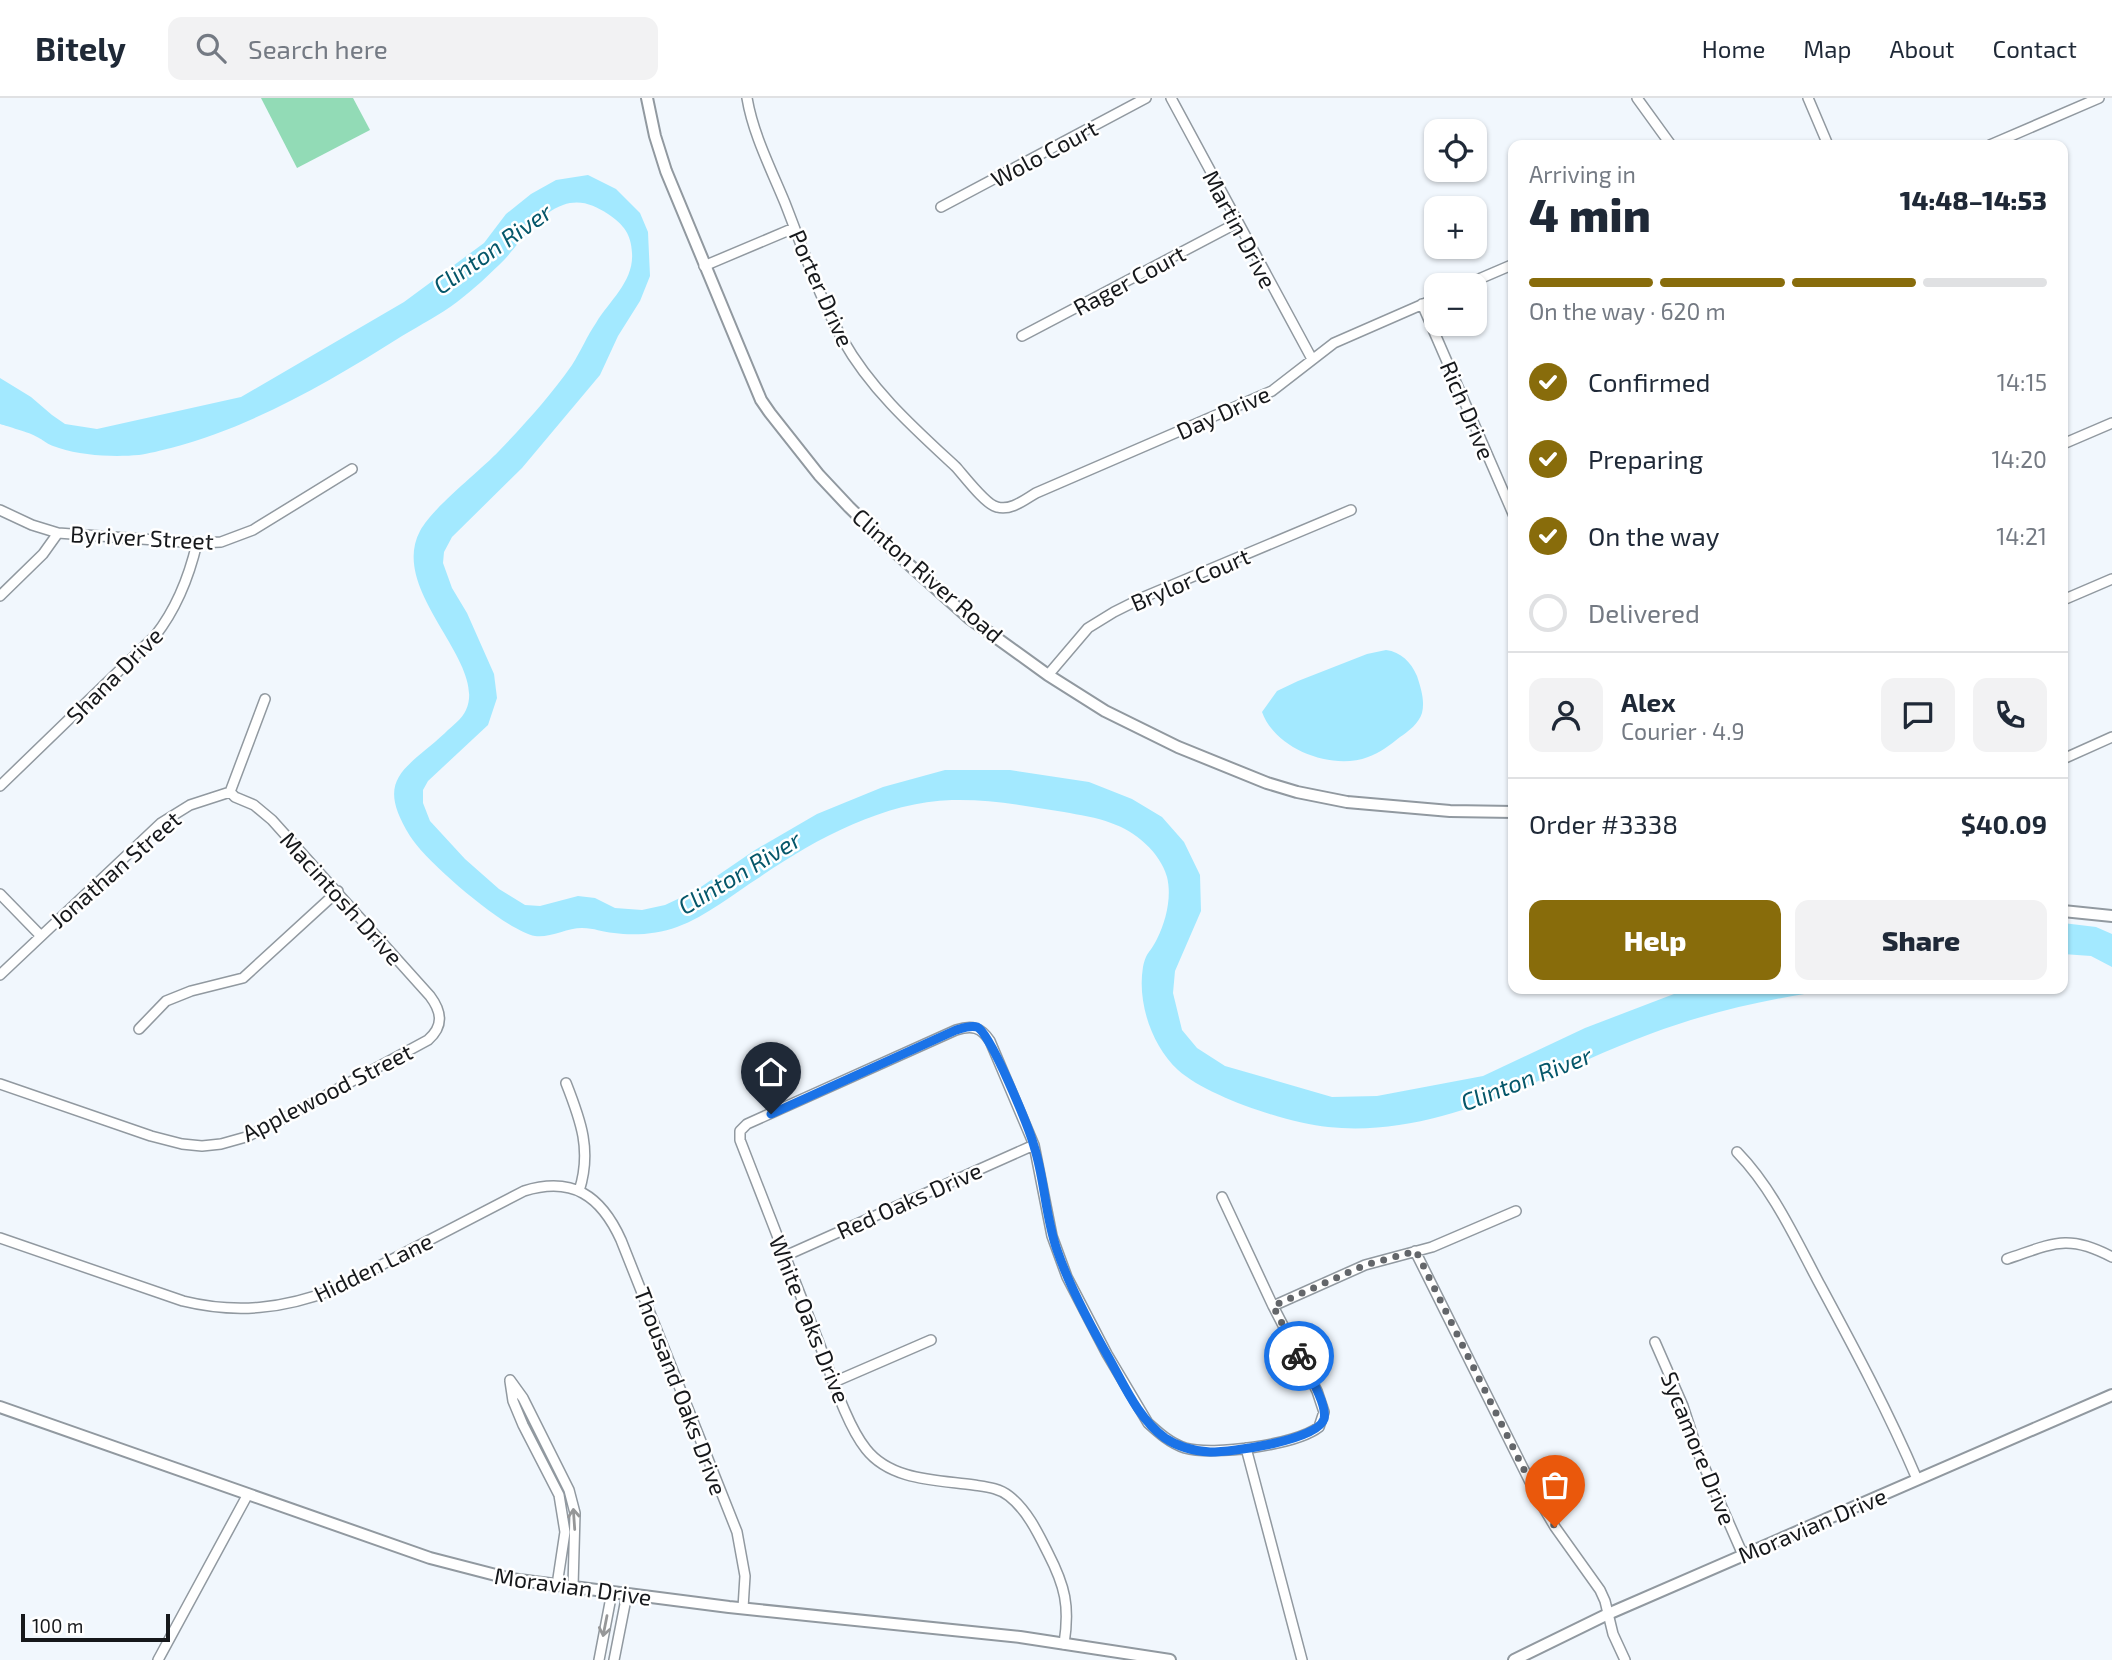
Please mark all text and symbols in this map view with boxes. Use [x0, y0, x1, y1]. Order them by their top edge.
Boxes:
search box [168, 17, 658, 80]
text: Bitely [35, 28, 126, 68]
icon: search [192, 29, 230, 67]
text: Search here [248, 33, 388, 64]
text: Home [1702, 34, 1765, 63]
text: Map [1803, 34, 1851, 63]
text: About [1889, 34, 1955, 63]
text: Contact [1993, 34, 2077, 63]
street label: Wolo Court [986, 113, 1102, 193]
map controls [1424, 119, 1487, 336]
button: locate [1424, 119, 1487, 182]
text: Arriving in [1529, 160, 1636, 188]
street label: Martin Drive [1197, 165, 1283, 293]
text: 14:48–14:53 [1900, 184, 2047, 215]
text: 4 min [1529, 186, 1651, 241]
water label: Clinton River [427, 196, 557, 299]
button: + [1424, 196, 1487, 259]
street label: Porter Drive [784, 225, 860, 351]
street label: Rager Court [1068, 239, 1190, 321]
button: − [1424, 273, 1487, 336]
text: On the way · 620 m [1529, 297, 1726, 325]
street label: Rich Drive [1435, 357, 1501, 463]
icon: check [1529, 363, 1567, 401]
text: Confirmed [1588, 366, 1711, 397]
text: 14:15 [1997, 368, 2047, 396]
street label: Day Drive [1172, 379, 1274, 445]
icon: check [1529, 440, 1567, 478]
text: Preparing [1588, 443, 1703, 474]
text: 14:20 [1991, 445, 2047, 473]
street label: Clinton River Road [847, 502, 1009, 648]
icon: check [1529, 517, 1567, 555]
street label: Byriver Street [70, 519, 215, 555]
text: On the way [1588, 520, 1719, 551]
text: 14:21 [1996, 522, 2047, 550]
street label: Brylor Court [1126, 541, 1254, 617]
text: Delivered [1588, 597, 1700, 628]
street label: Shana Drive [60, 621, 168, 729]
button: person [1529, 678, 1603, 752]
button: chat [1881, 678, 1955, 752]
button: phone [1973, 678, 2047, 752]
text: Alex [1621, 686, 1676, 717]
text: Courier · 4.9 [1621, 717, 1745, 745]
street label: Jonathan Street [44, 804, 186, 933]
text: Order #3338 [1529, 808, 1678, 839]
text: $40.09 [1961, 808, 2047, 839]
water label: Clinton River [672, 824, 806, 920]
street label: Macintosh Drive [275, 826, 409, 970]
button: Help [1529, 900, 1781, 980]
button: Share [1795, 900, 2047, 980]
street label: Applewood Street [237, 1037, 417, 1147]
water label: Clinton River [1456, 1040, 1596, 1116]
pin [741, 1042, 801, 1114]
icon: home [752, 1053, 790, 1091]
street label: Red Oaks Drive [832, 1156, 986, 1244]
street label: Hidden Lane [309, 1226, 437, 1308]
street label: White Oaks Drive [764, 1231, 856, 1407]
street label: Thousand Oaks Drive [629, 1283, 733, 1499]
courier [1264, 1321, 1334, 1391]
icon: bike [1280, 1337, 1318, 1375]
street label: Sycamore Drive [1656, 1367, 1742, 1529]
pin [1525, 1455, 1585, 1527]
icon: bag [1536, 1466, 1574, 1504]
street label: Moravian Drive [1733, 1481, 1891, 1569]
one-way arrow [567, 1508, 580, 1531]
street label: Moravian Drive [492, 1561, 654, 1611]
scale bar [21, 1611, 170, 1643]
text: 100 m [32, 1614, 83, 1637]
one-way arrow [598, 1614, 612, 1637]

